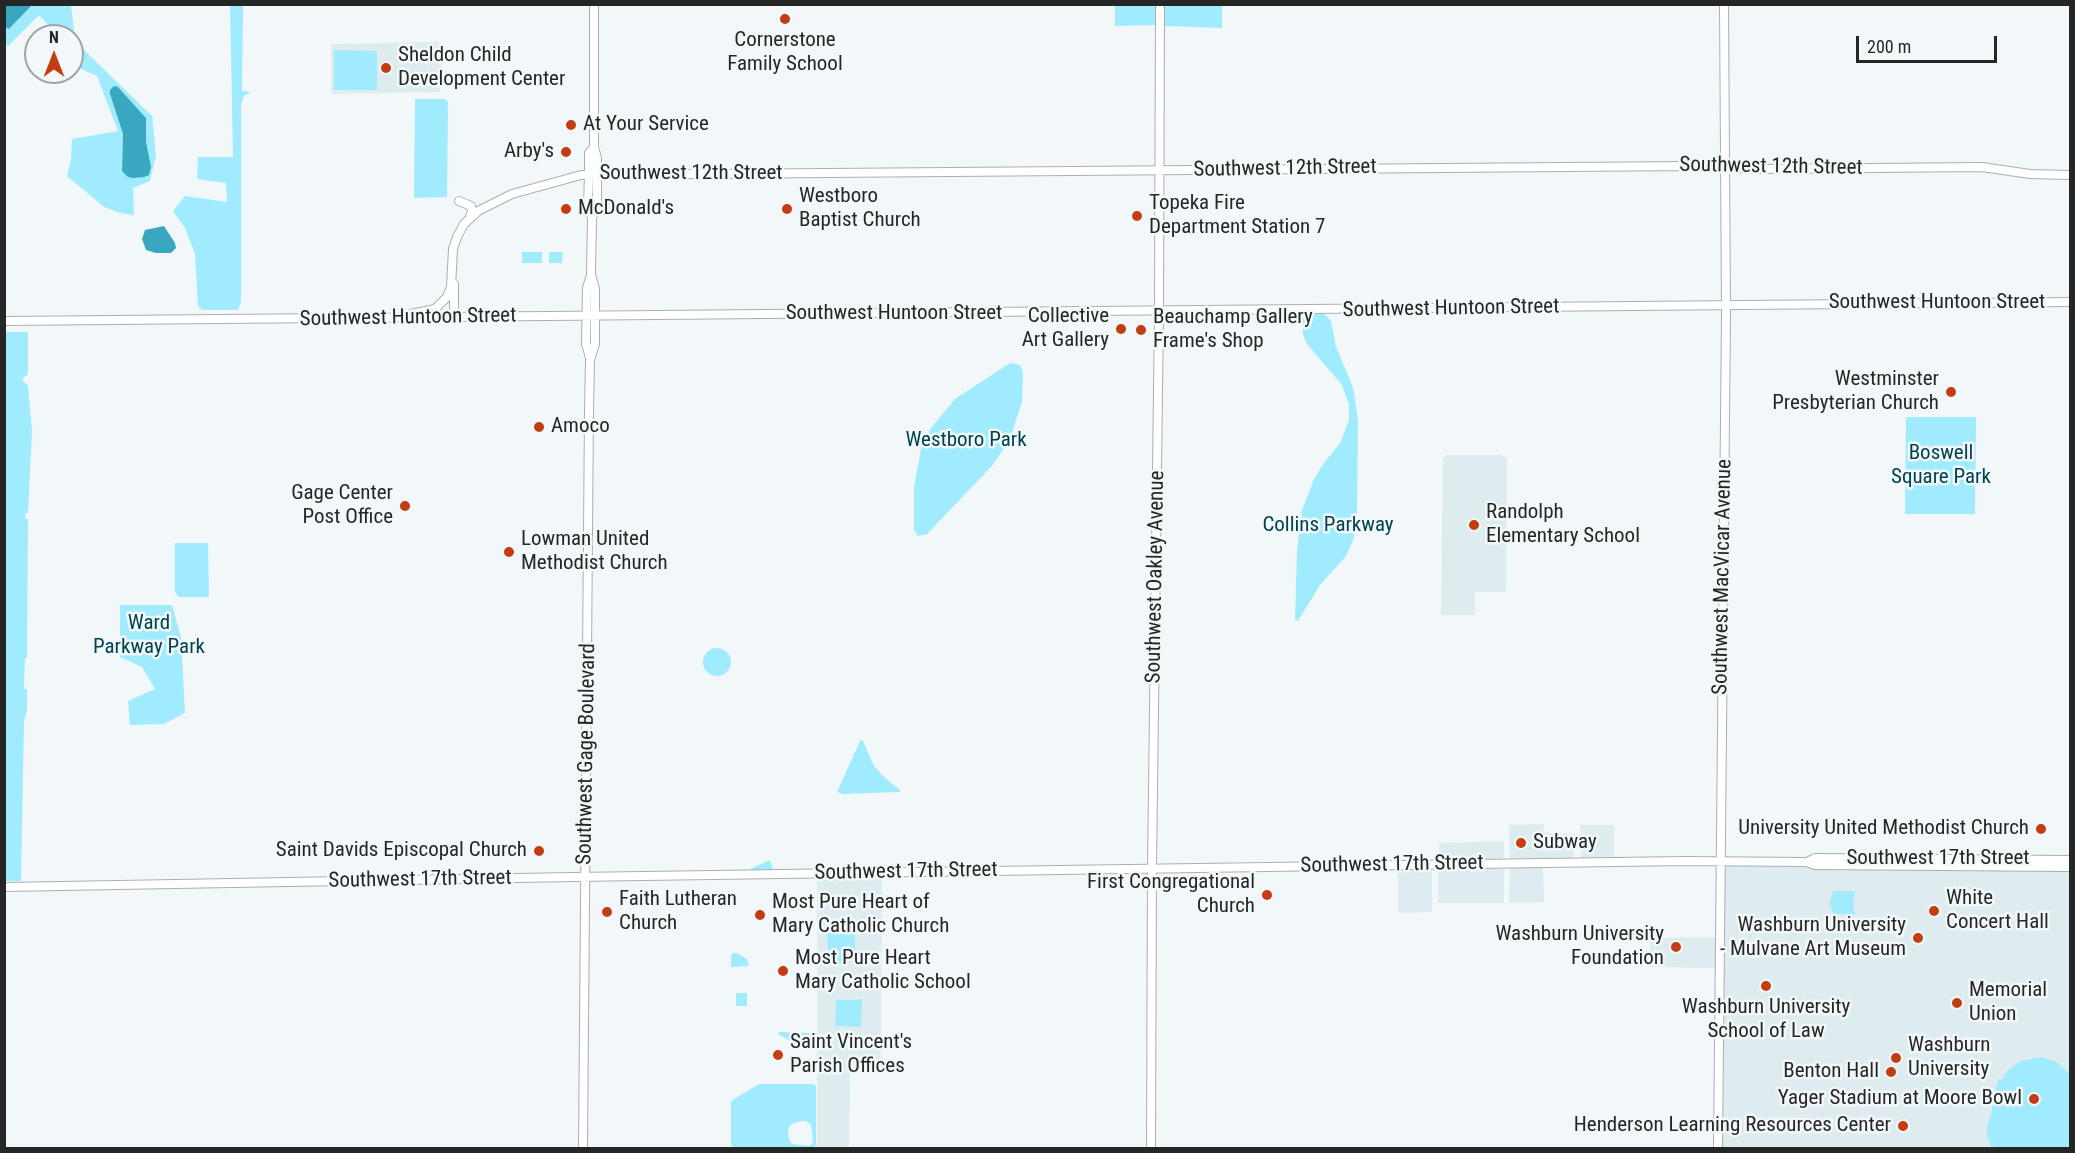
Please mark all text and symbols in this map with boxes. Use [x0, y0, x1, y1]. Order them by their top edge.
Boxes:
marker: Cornerstone Family School [778, 12, 792, 26]
north arrow [24, 24, 84, 84]
scale bar [1859, 24, 2000, 62]
text: N [49, 28, 59, 47]
place label: Cornerstone Family School [727, 28, 843, 78]
text: 200 m [1867, 36, 1911, 57]
place label: Sheldon Child Development Center [398, 43, 565, 93]
marker: Sheldon Child Development Center [379, 61, 393, 75]
place label: At Your Service [583, 112, 709, 138]
marker: At Your Service [564, 118, 578, 132]
place label: Arby's [504, 139, 554, 165]
marker: Arby's [559, 145, 573, 159]
street label: Southwest 12th Street [1679, 153, 1863, 181]
street label: Southwest 12th Street [1193, 155, 1377, 183]
street label: Southwest 12th Street [599, 161, 783, 187]
place label: Westboro Baptist Church [799, 184, 921, 234]
place label: Topeka Fire Department Station 7 [1149, 191, 1325, 241]
place label: McDonald's [578, 196, 674, 222]
marker: McDonald's [559, 202, 573, 216]
marker: Westboro Baptist Church [780, 202, 794, 216]
marker: Topeka Fire Department Station 7 [1130, 209, 1144, 223]
street label: Southwest Huntoon Street [1829, 290, 2045, 316]
street label: Southwest Huntoon Street [1342, 295, 1560, 323]
street label: Southwest Huntoon Street [786, 301, 1002, 327]
street label: Southwest Huntoon Street [299, 304, 517, 332]
place label: Collective Art Gallery [1022, 304, 1109, 354]
place label: Beauchamp Gallery Frame's Shop [1153, 305, 1313, 355]
marker: Collective Art Gallery [1114, 322, 1128, 336]
marker: Beauchamp Gallery Frame's Shop [1134, 323, 1148, 337]
place label: Westminster Presbyterian Church [1772, 367, 1939, 417]
marker: Westminster Presbyterian Church [1944, 385, 1958, 399]
place label: Amoco [551, 414, 610, 440]
marker: Amoco [532, 420, 546, 434]
park label: Westboro Park [905, 428, 1027, 454]
park label: Boswell Square Park [1891, 441, 1991, 491]
street label: Southwest MacVicar Avenue [1708, 459, 1738, 695]
street label: Southwest Oakley Avenue [1142, 470, 1170, 684]
place label: Gage Center Post Office [291, 481, 393, 531]
marker: Gage Center Post Office [398, 499, 412, 513]
place label: Randolph Elementary School [1486, 500, 1640, 550]
park label: Collins Parkway [1262, 513, 1394, 539]
marker: Randolph Elementary School [1467, 518, 1481, 532]
place label: Lowman United Methodist Church [521, 527, 668, 577]
marker: Lowman United Methodist Church [502, 545, 516, 559]
park label: Ward Parkway Park [93, 611, 205, 661]
street label: Southwest Gage Boulevard [572, 643, 602, 865]
place label: University United Methodist Church [1738, 816, 2029, 842]
marker: University United Methodist Church [2034, 822, 2048, 836]
place label: Subway [1533, 830, 1597, 856]
marker: Subway [1514, 836, 1528, 850]
place label: Saint Davids Episcopal Church [276, 838, 527, 864]
marker: Saint Davids Episcopal Church [532, 844, 546, 858]
street label: Southwest 17th Street [1846, 846, 2030, 872]
street label: Southwest 17th Street [1300, 851, 1484, 879]
street label: Southwest 17th Street [814, 858, 998, 886]
street label: Southwest 17th Street [328, 866, 512, 894]
place label: First Congregational Church [1087, 870, 1255, 920]
place label: White Concert Hall [1946, 886, 2049, 936]
place label: Faith Lutheran Church [619, 887, 737, 937]
marker: First Congregational Church [1260, 888, 1274, 902]
place label: Most Pure Heart of Mary Catholic Church [772, 890, 949, 940]
marker: White Concert Hall [1927, 904, 1941, 918]
marker: Faith Lutheran Church [600, 905, 614, 919]
marker: Most Pure Heart of Mary Catholic Church [753, 908, 767, 922]
place label: Washburn University - Mulvane Art Museum [1720, 913, 1906, 963]
place label: Washburn University Foundation [1495, 922, 1664, 972]
marker: Washburn University - Mulvane Art Museum [1911, 931, 1925, 945]
marker: Washburn University Foundation [1669, 940, 1683, 954]
place label: Most Pure Heart Mary Catholic School [795, 946, 971, 996]
marker: Most Pure Heart Mary Catholic School [776, 964, 790, 978]
place label: Memorial Union [1969, 978, 2047, 1028]
marker: Washburn University School of Law [1759, 979, 1773, 993]
place label: Washburn University School of Law [1682, 995, 1850, 1045]
marker: Memorial Union [1950, 996, 1964, 1010]
place label: Saint Vincent's Parish Offices [790, 1030, 912, 1080]
place label: Washburn University [1908, 1033, 1991, 1083]
marker: Saint Vincent's Parish Offices [771, 1048, 785, 1062]
marker: Washburn University [1889, 1051, 1903, 1065]
place label: Benton Hall [1783, 1059, 1879, 1085]
marker: Benton Hall [1884, 1065, 1898, 1079]
place label: Yager Stadium at Moore Bowl [1778, 1086, 2022, 1112]
marker: Yager Stadium at Moore Bowl [2027, 1092, 2041, 1106]
place label: Henderson Learning Resources Center [1574, 1113, 1891, 1139]
marker: Henderson Learning Resources Center [1896, 1119, 1910, 1133]

